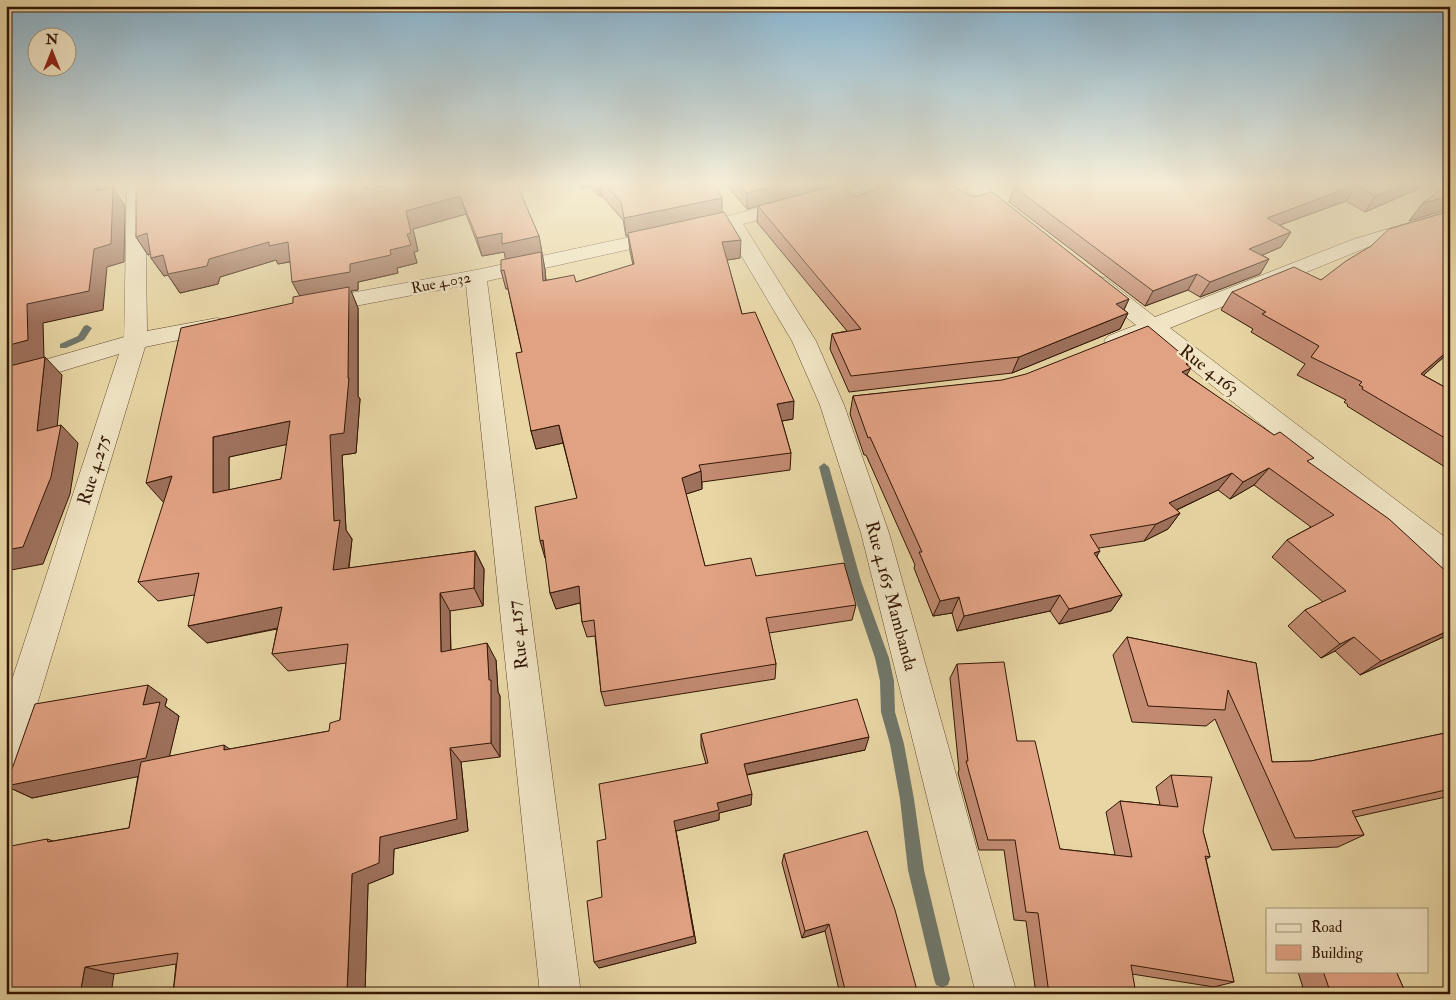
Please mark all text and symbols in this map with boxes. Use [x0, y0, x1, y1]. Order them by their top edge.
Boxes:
north arrow [28, 28, 78, 78]
text: N [45, 31, 59, 48]
street label: Rue 4.032 [410, 268, 473, 298]
street label: Rue 4.163 [1175, 340, 1243, 400]
street label: Rue 4.275 [72, 432, 116, 508]
street label: Rue 4.165 Mambanda [860, 518, 922, 674]
street label: Rue 4.157 [502, 599, 534, 671]
legend [1266, 908, 1428, 972]
text: Road [1311, 918, 1343, 937]
text: Building [1311, 944, 1363, 963]

